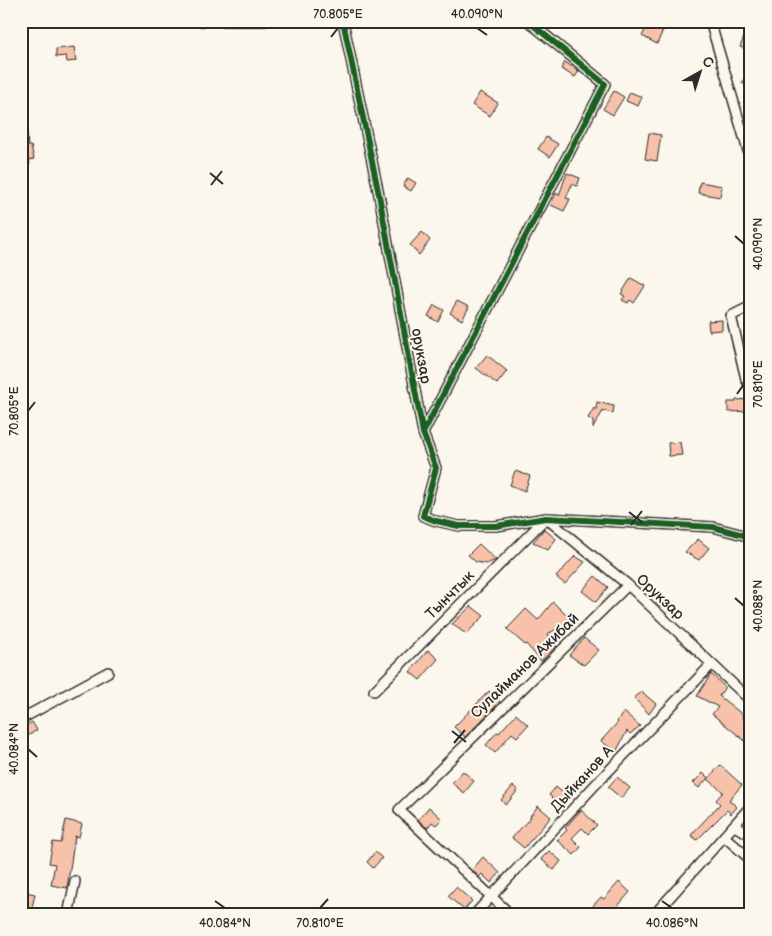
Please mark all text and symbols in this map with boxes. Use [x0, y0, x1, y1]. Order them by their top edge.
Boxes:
text: 70.805°E [313, 7, 363, 22]
text: 40.090°N [451, 7, 503, 22]
north arrow [674, 48, 724, 98]
text: С [699, 53, 717, 72]
text: 40.090°N [751, 218, 766, 270]
street label: орукзар [407, 327, 435, 386]
text: 70.810°E [751, 360, 766, 408]
text: 70.805°E [7, 386, 22, 436]
street label: Тынчтык [422, 567, 478, 623]
street label: Орукзар [632, 570, 688, 624]
text: 40.088°N [751, 580, 766, 632]
street label: Сулайманов Ажибай [467, 609, 583, 723]
text: 40.084°N [7, 723, 22, 775]
street label: Дыйканов А [546, 741, 618, 816]
text: 40.084°N [199, 916, 251, 931]
text: 70.810°E [296, 916, 344, 931]
text: 40.086°N [646, 916, 698, 931]

